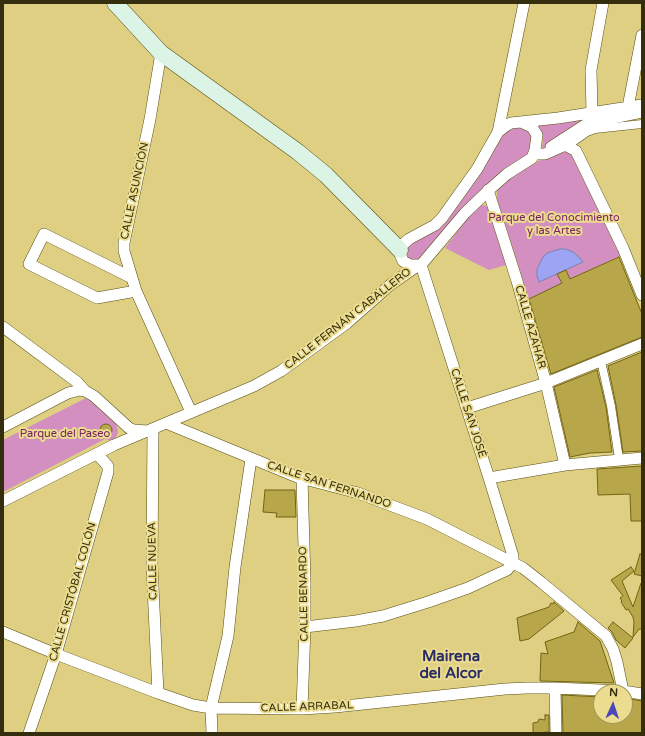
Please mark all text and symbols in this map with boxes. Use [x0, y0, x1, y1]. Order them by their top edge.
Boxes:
street label: CALLE ASUNCIÓN [118, 141, 152, 241]
park label: Parque del Conocimiento y las Artes [488, 211, 620, 237]
street label: CALLE FERNÁN CABALLERO [282, 266, 414, 372]
street label: CALLE AZAHAR [512, 284, 548, 370]
street label: CALLE SAN JOSÉ [447, 367, 489, 459]
park label: Parque del Paseo [20, 427, 110, 441]
street label: CALLE SAN FERNANDO [265, 459, 393, 511]
street label: CALLE CRISTÓBAL COLÓN [47, 521, 99, 663]
street label: CALLE NUEVA [146, 522, 160, 600]
street label: CALLE BENARDO [297, 546, 311, 642]
district label: Mairena del Alcor [419, 648, 483, 683]
north arrow [593, 684, 633, 724]
text: N [609, 686, 618, 699]
street label: CALLE ARRABAL [260, 699, 354, 715]

